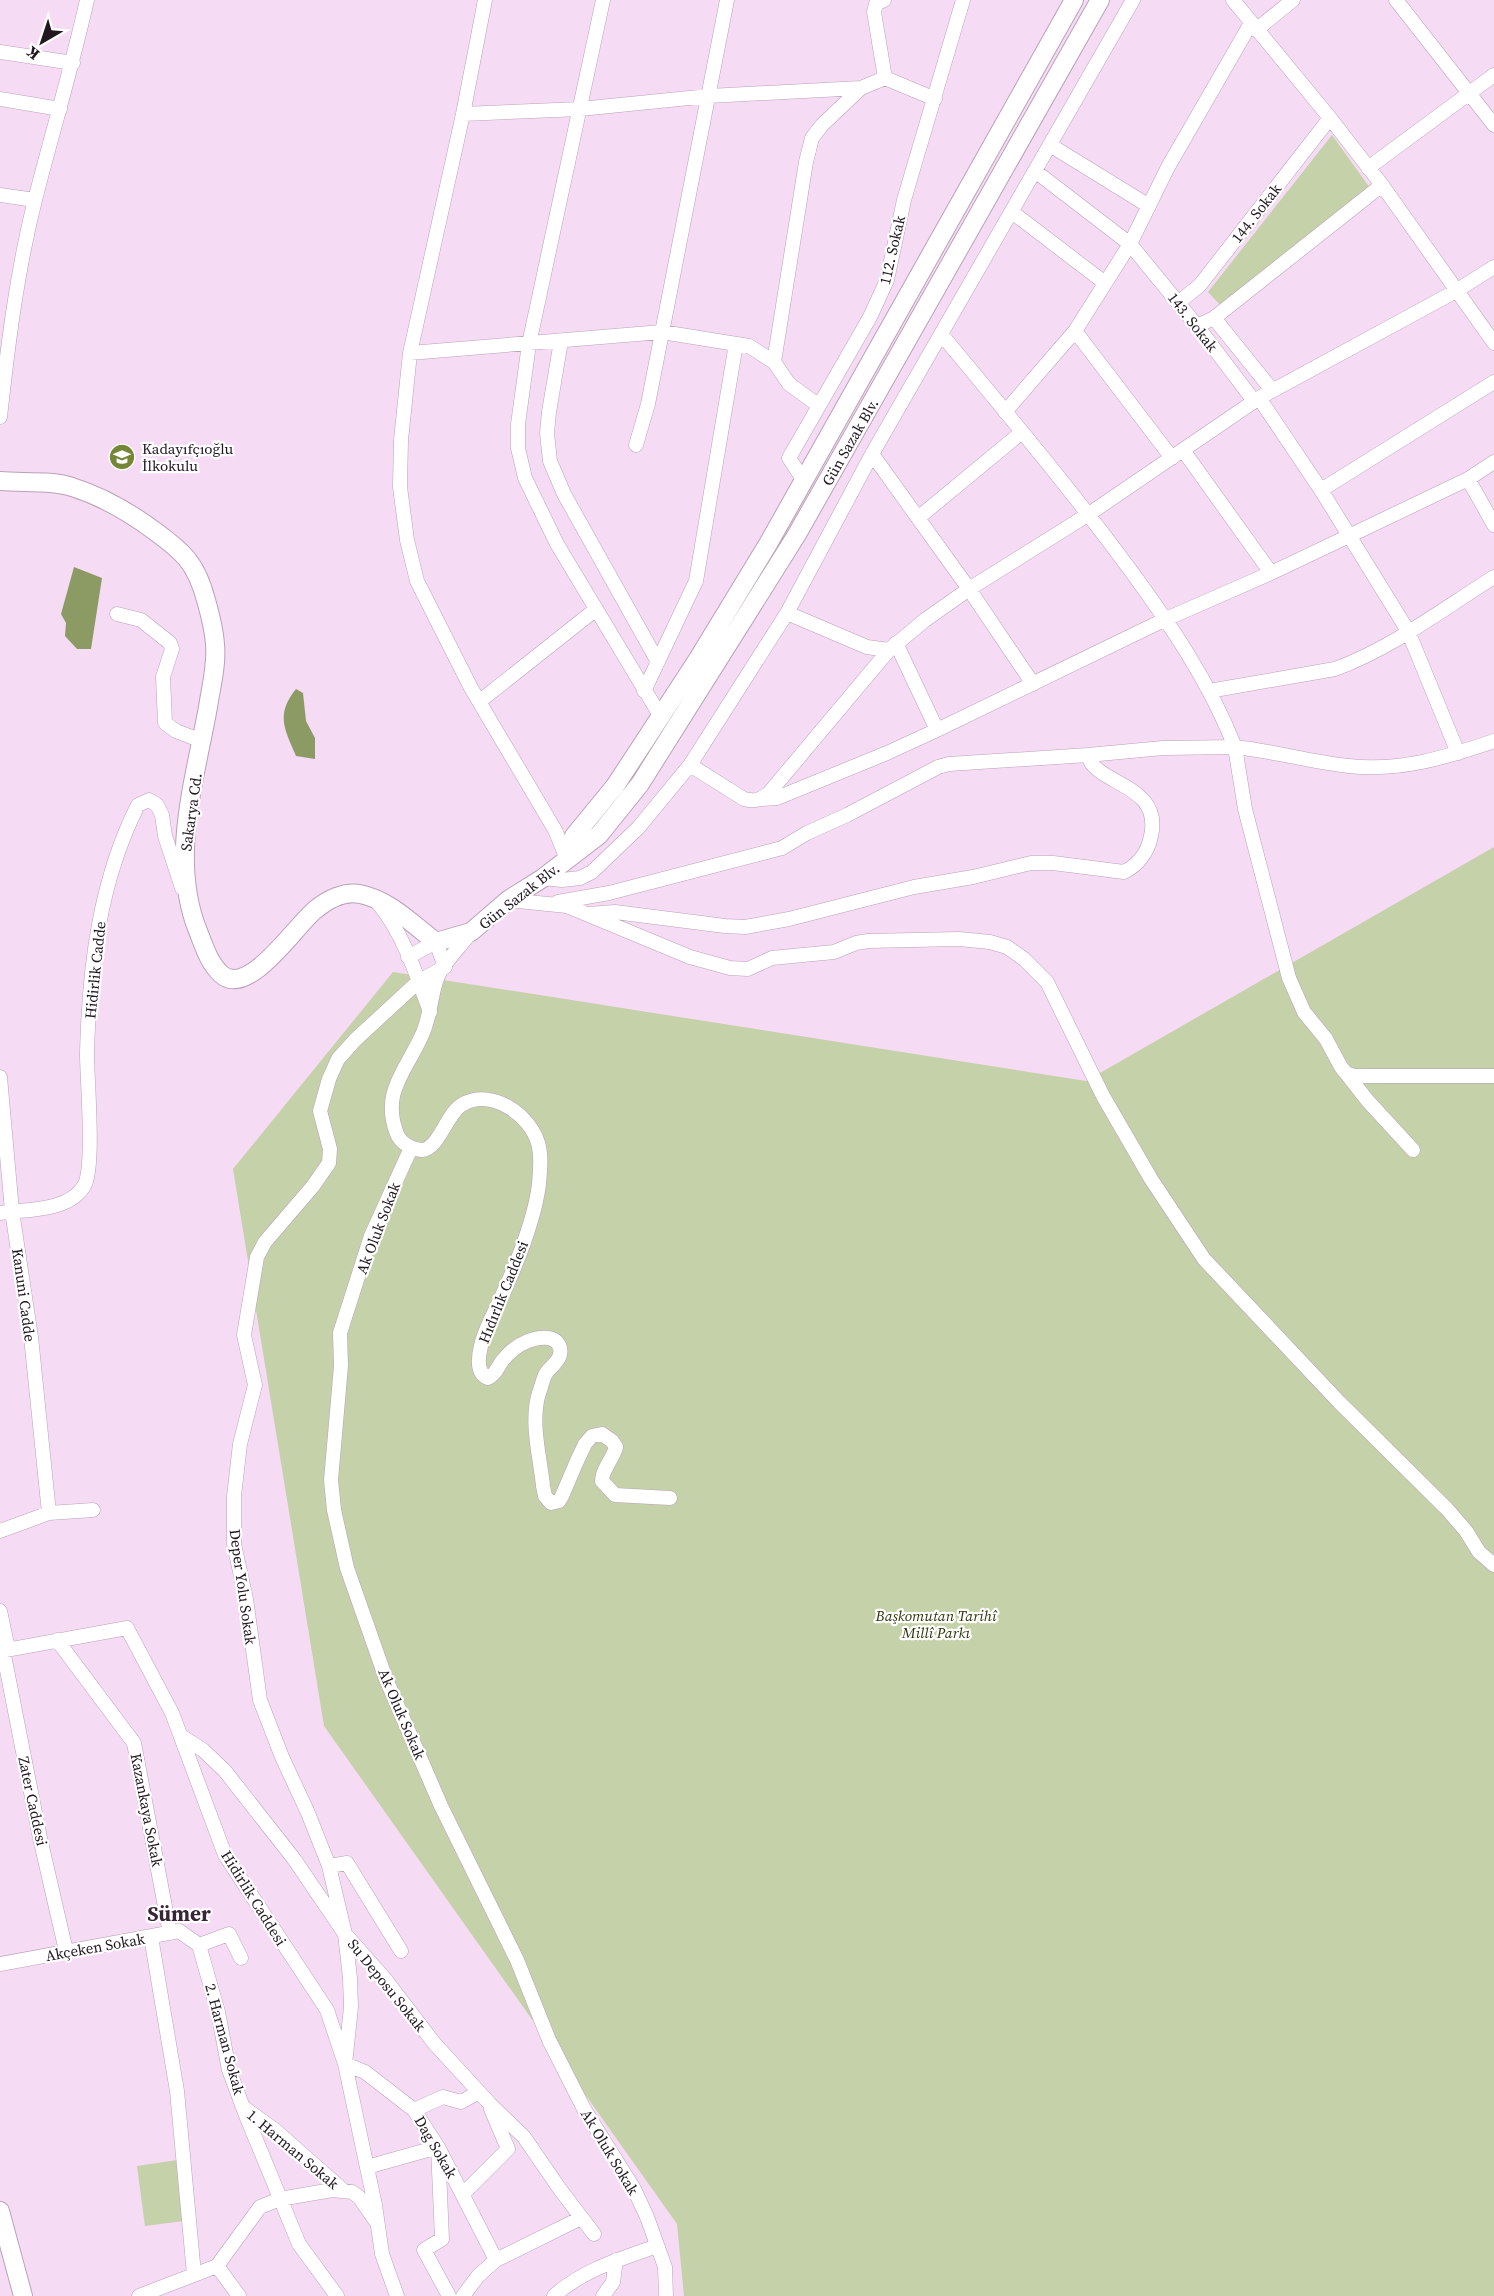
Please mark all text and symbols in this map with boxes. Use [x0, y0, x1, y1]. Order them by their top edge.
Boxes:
north arrow [12, 12, 72, 72]
text: K [21, 41, 44, 66]
street label: 144. Sokak [1226, 178, 1286, 247]
street label: 112. Sokak [874, 213, 910, 287]
street label: 143. Sokak [1163, 288, 1223, 357]
street label: Gün Sazak Blv. [817, 395, 883, 489]
place label: Kadayıfçıoğlu İlkokulu [142, 438, 234, 476]
school or university icon: Kadayıfçıoğlu İlkokulu [107, 442, 137, 472]
street label: Sakarya Cd. [175, 772, 207, 852]
street label: Gün Sazak Blv. [474, 858, 564, 934]
street label: Hidirlik Cadde [79, 920, 111, 1020]
street label: Ak Oluk Sokak [351, 1178, 405, 1277]
street label: Hıdırlık Caddesi [473, 1238, 533, 1346]
street label: Kanuni Cadde [7, 1247, 41, 1343]
street label: Deper Yolu Sokak [224, 1528, 262, 1647]
park label: Başkomutan Tarihî Millî Parkı [874, 1605, 998, 1643]
street label: Ak Oluk Sokak [373, 1665, 431, 1763]
street label: Kazankaya Sokak [126, 1752, 168, 1869]
street label: Zater Caddesi [13, 1754, 53, 1848]
street label: Hidirlik Caddesi [216, 1846, 292, 1950]
district label: Sümer [147, 1899, 211, 1928]
street label: Akçeken Sokak [44, 1928, 147, 1966]
street label: Su Deposu Sokak [343, 1934, 431, 2036]
street label: 2. Harman Sokak [200, 1981, 250, 2098]
street label: 1. Harman Sokak [242, 2104, 344, 2194]
street label: Ak Oluk Sokak [576, 2105, 644, 2200]
street label: Dag Sokak [410, 2112, 463, 2183]

